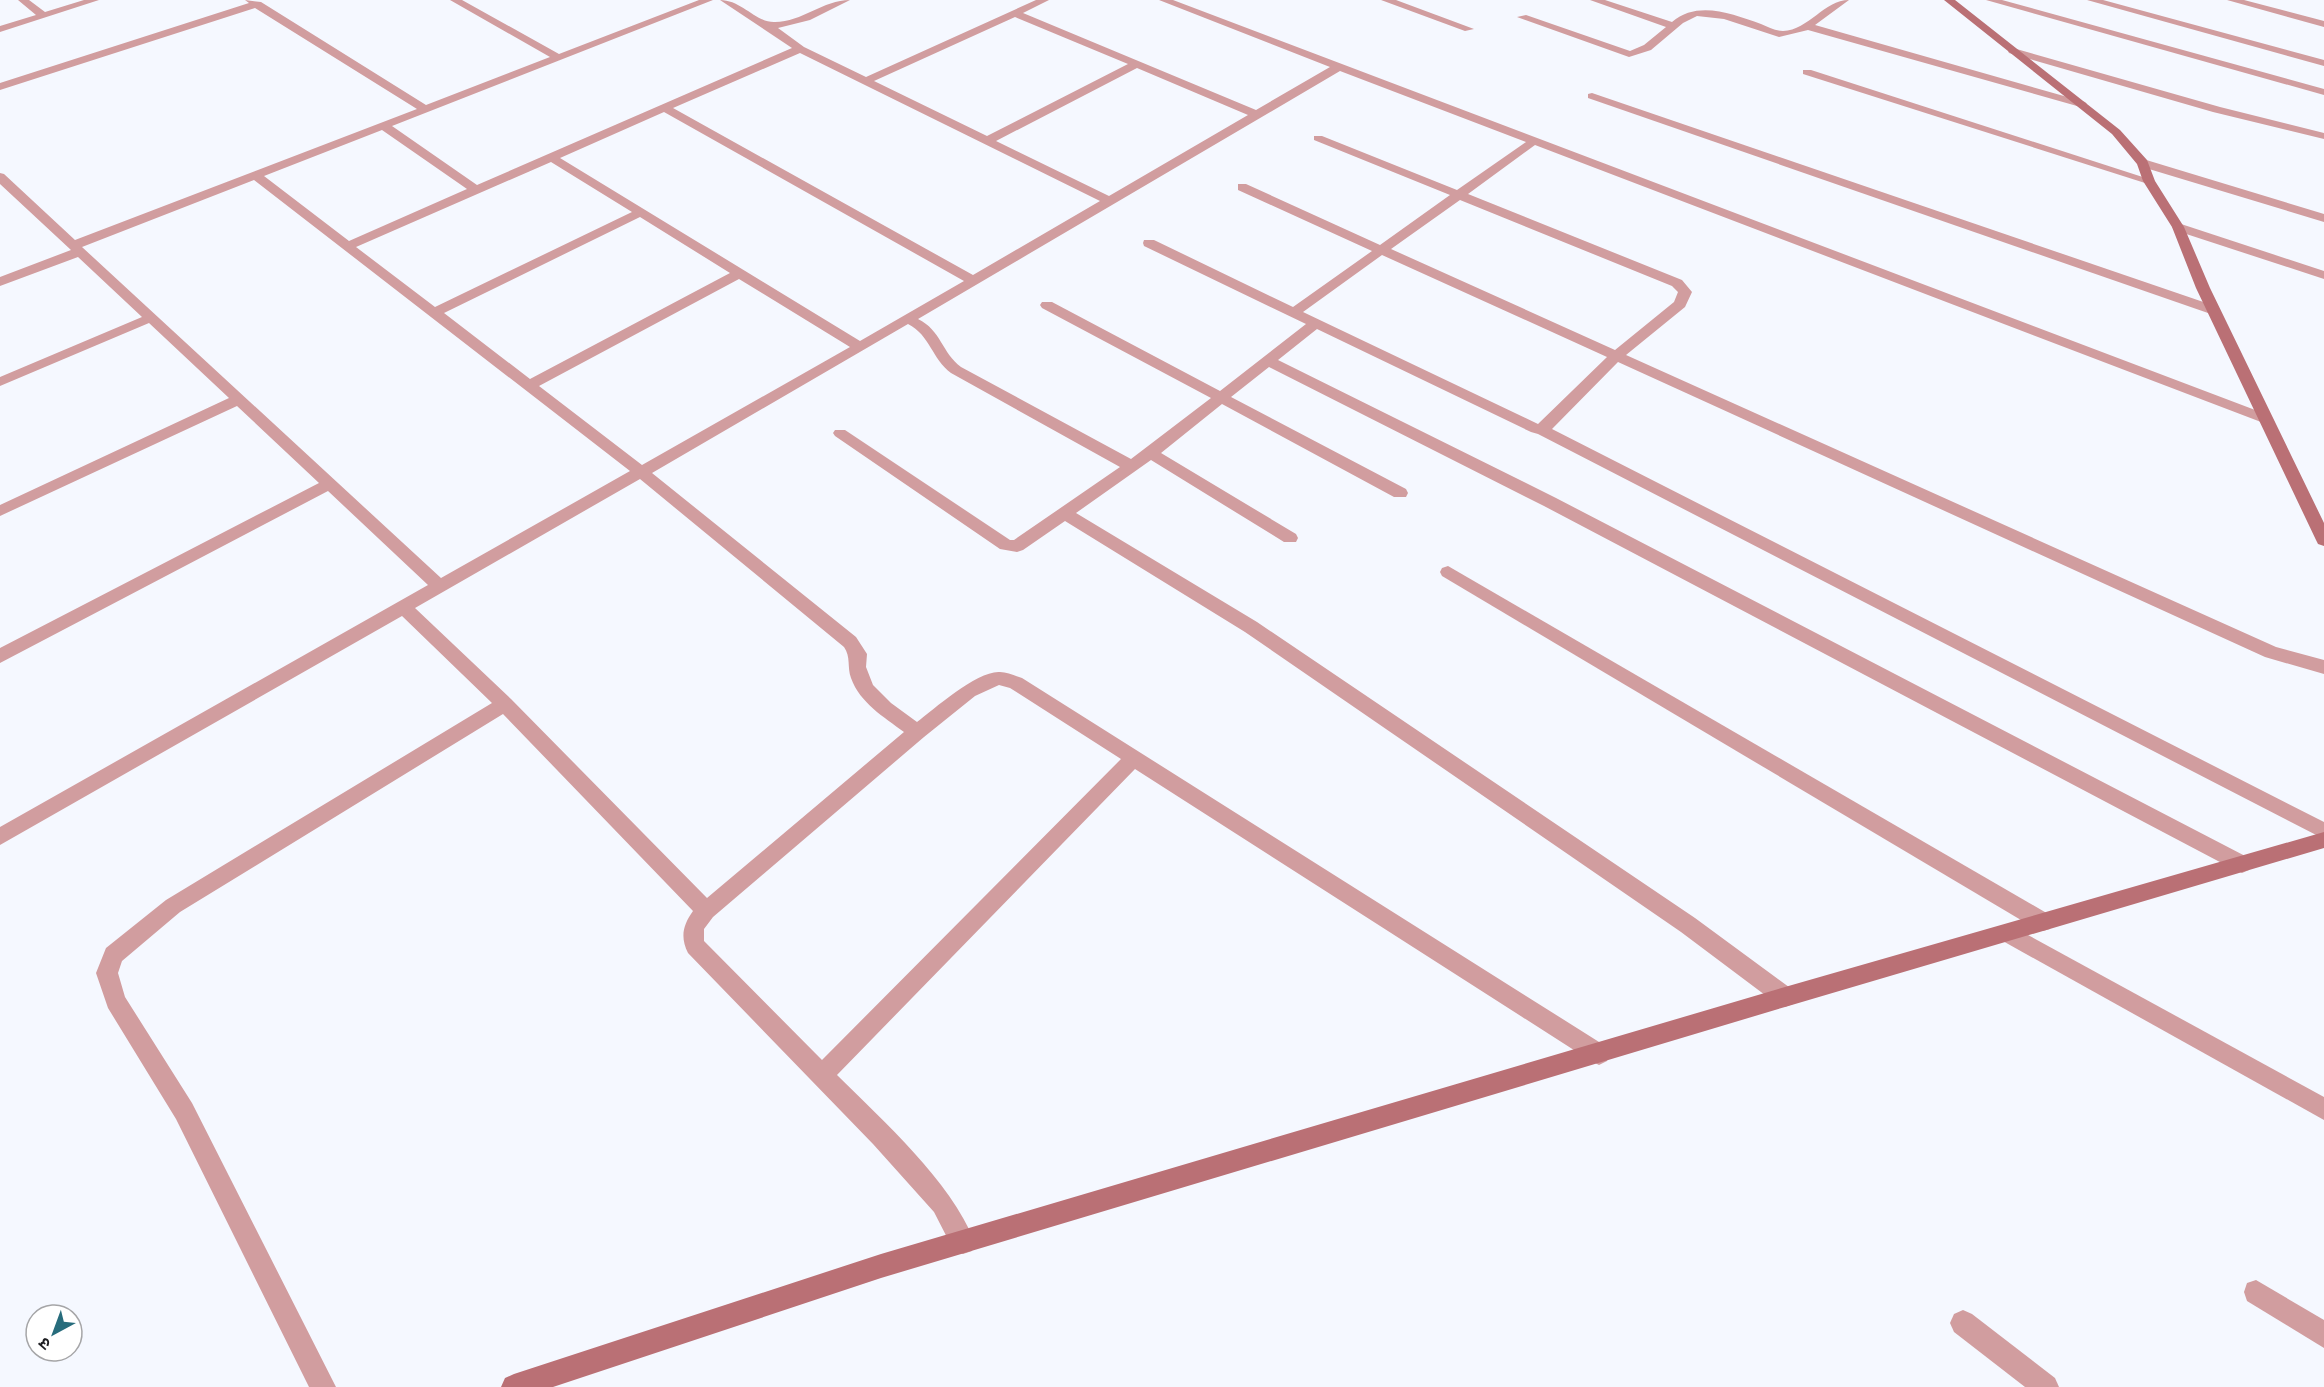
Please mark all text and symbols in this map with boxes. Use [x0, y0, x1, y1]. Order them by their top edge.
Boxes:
north arrow [24, 1303, 84, 1363]
text: उ [34, 1333, 54, 1355]

